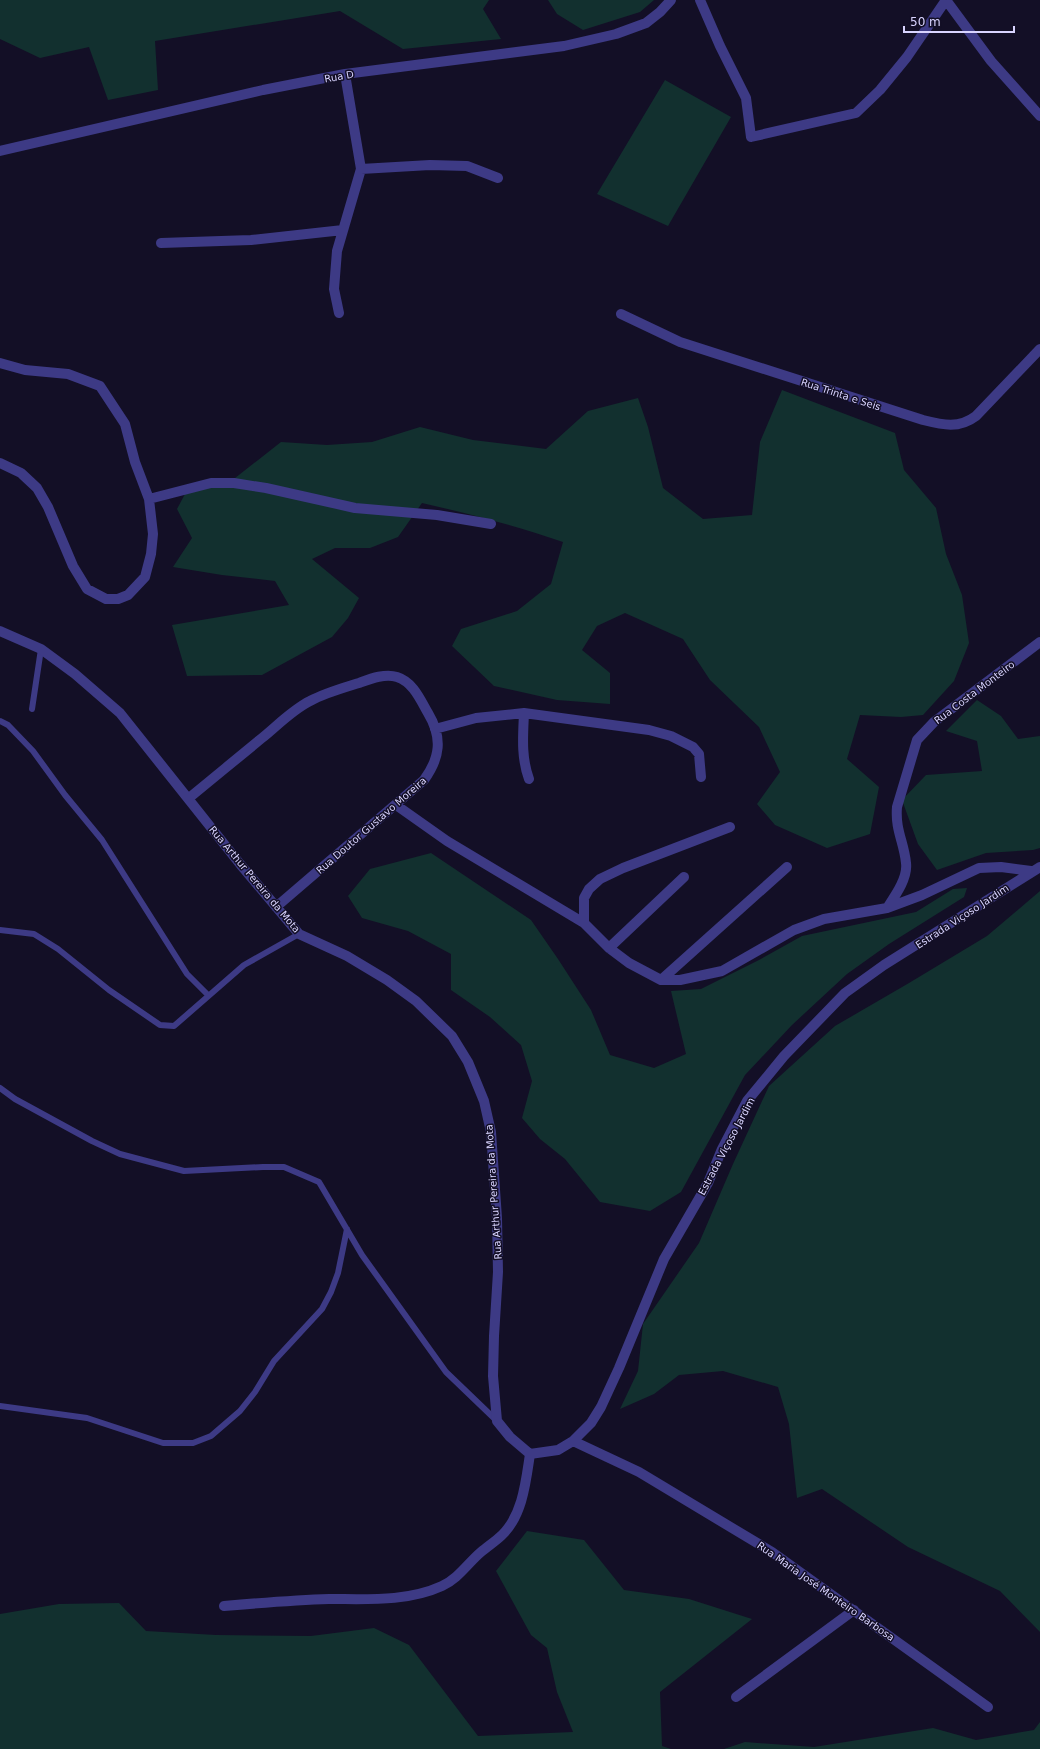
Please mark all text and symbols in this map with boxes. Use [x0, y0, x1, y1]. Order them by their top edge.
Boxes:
scale bar [904, 8, 1014, 34]
text: 50 m [910, 15, 941, 29]
street label: Rua D [323, 68, 355, 85]
street label: Rua Trinta e Seis [800, 376, 882, 413]
street label: Rua Costa Monteiro [932, 659, 1017, 726]
street label: Rua Doutor Gustavo Moreira [314, 775, 429, 876]
street label: Rua Arthur Pereira da Mota [207, 824, 302, 935]
street label: Estrada Viçoso Jardim [914, 882, 1011, 951]
street label: Estrada Viçoso Jardim [696, 1096, 757, 1197]
street label: Rua Arthur Pereira da Mota [483, 1124, 504, 1260]
street label: Rua Maria José Monteiro Barbosa [755, 1540, 896, 1643]

